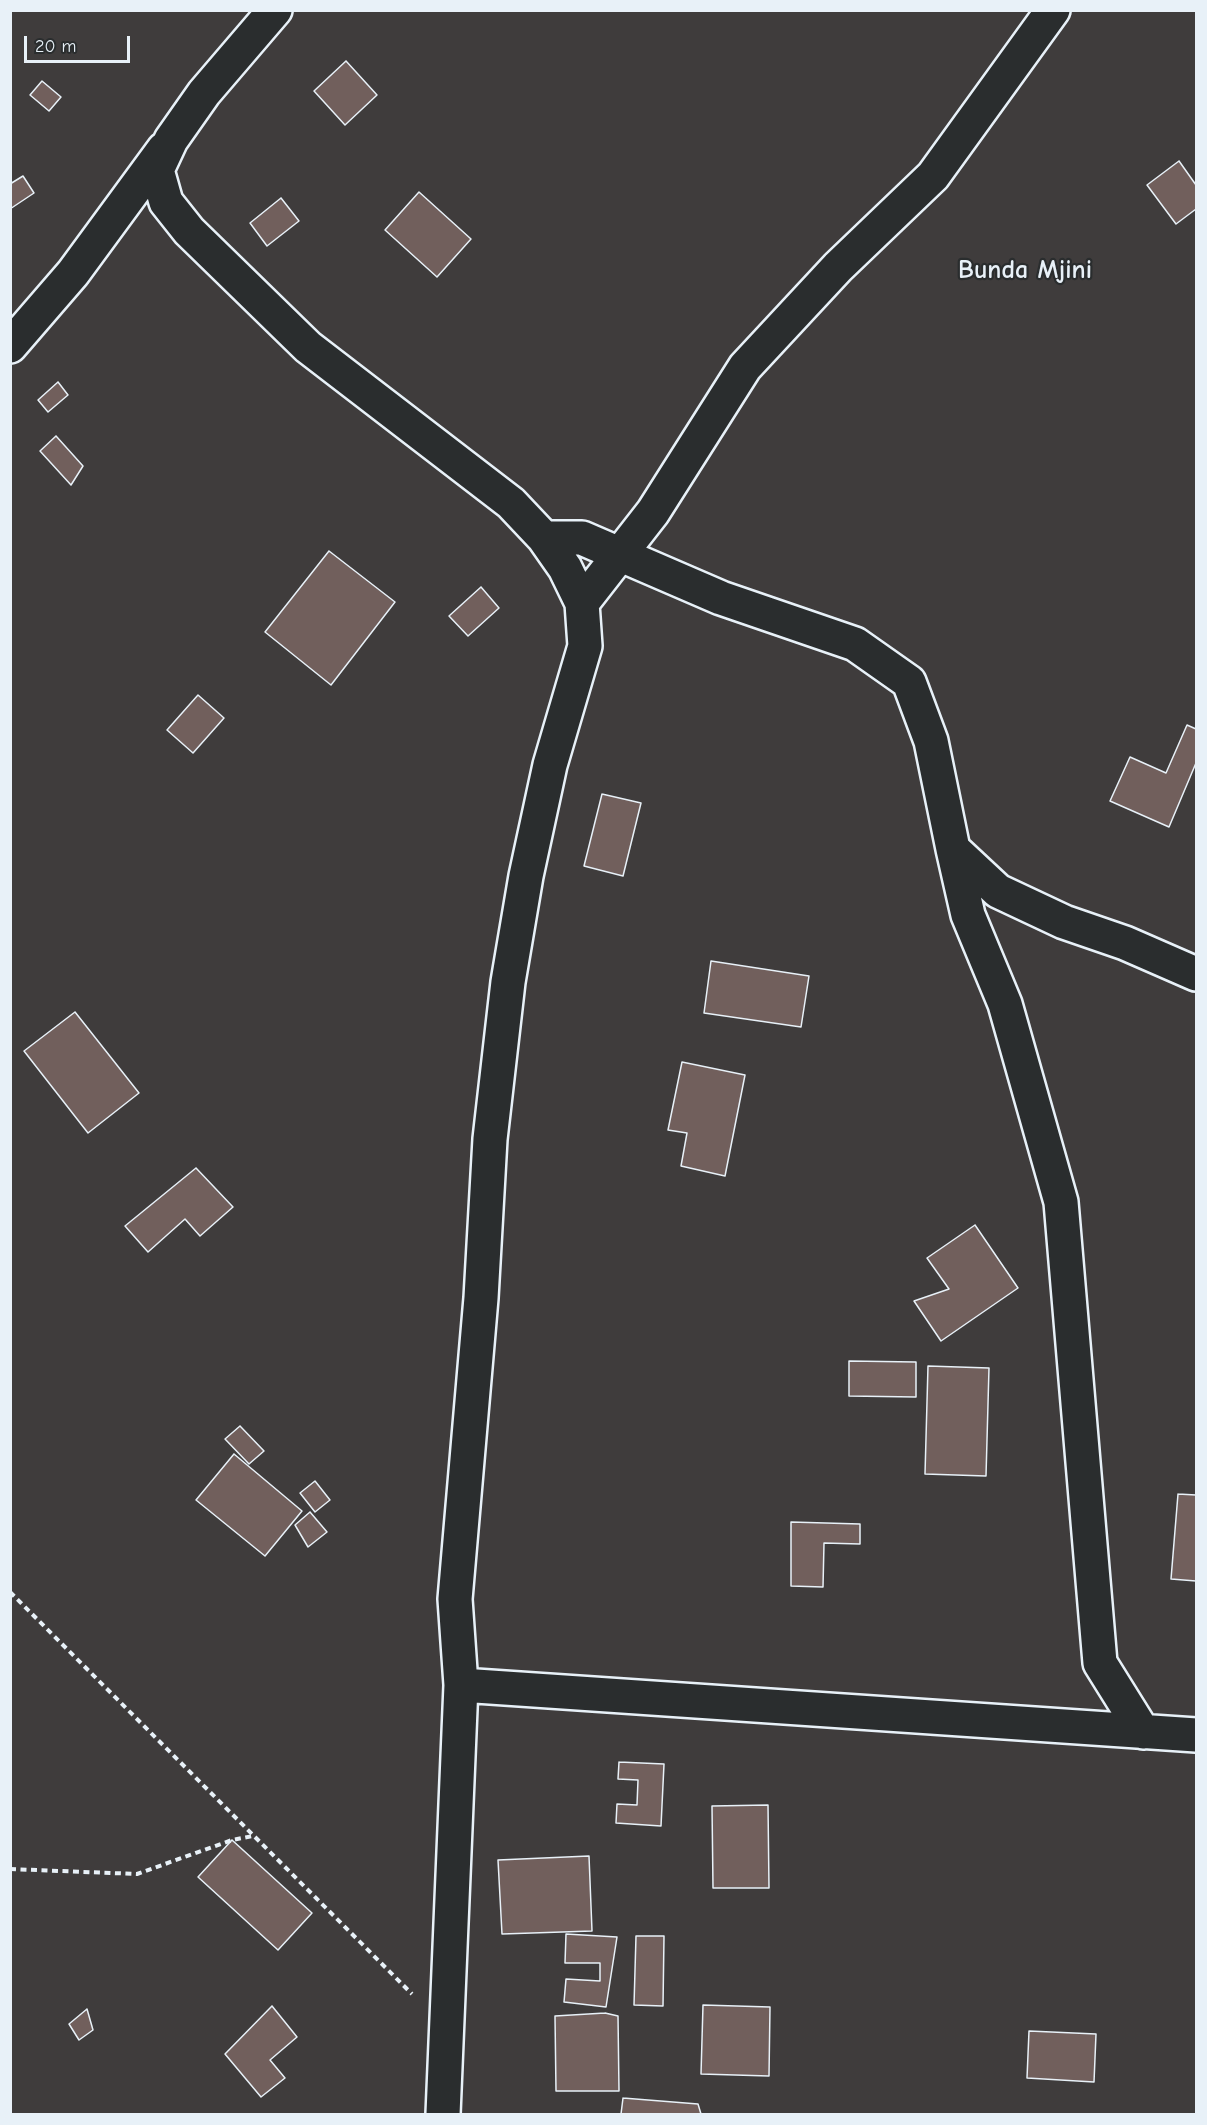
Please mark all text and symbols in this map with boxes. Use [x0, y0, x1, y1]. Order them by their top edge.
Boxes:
scale bar [27, 24, 134, 62]
text: 20 m [35, 36, 76, 57]
district label: Bunda Mjini [958, 255, 1092, 287]

